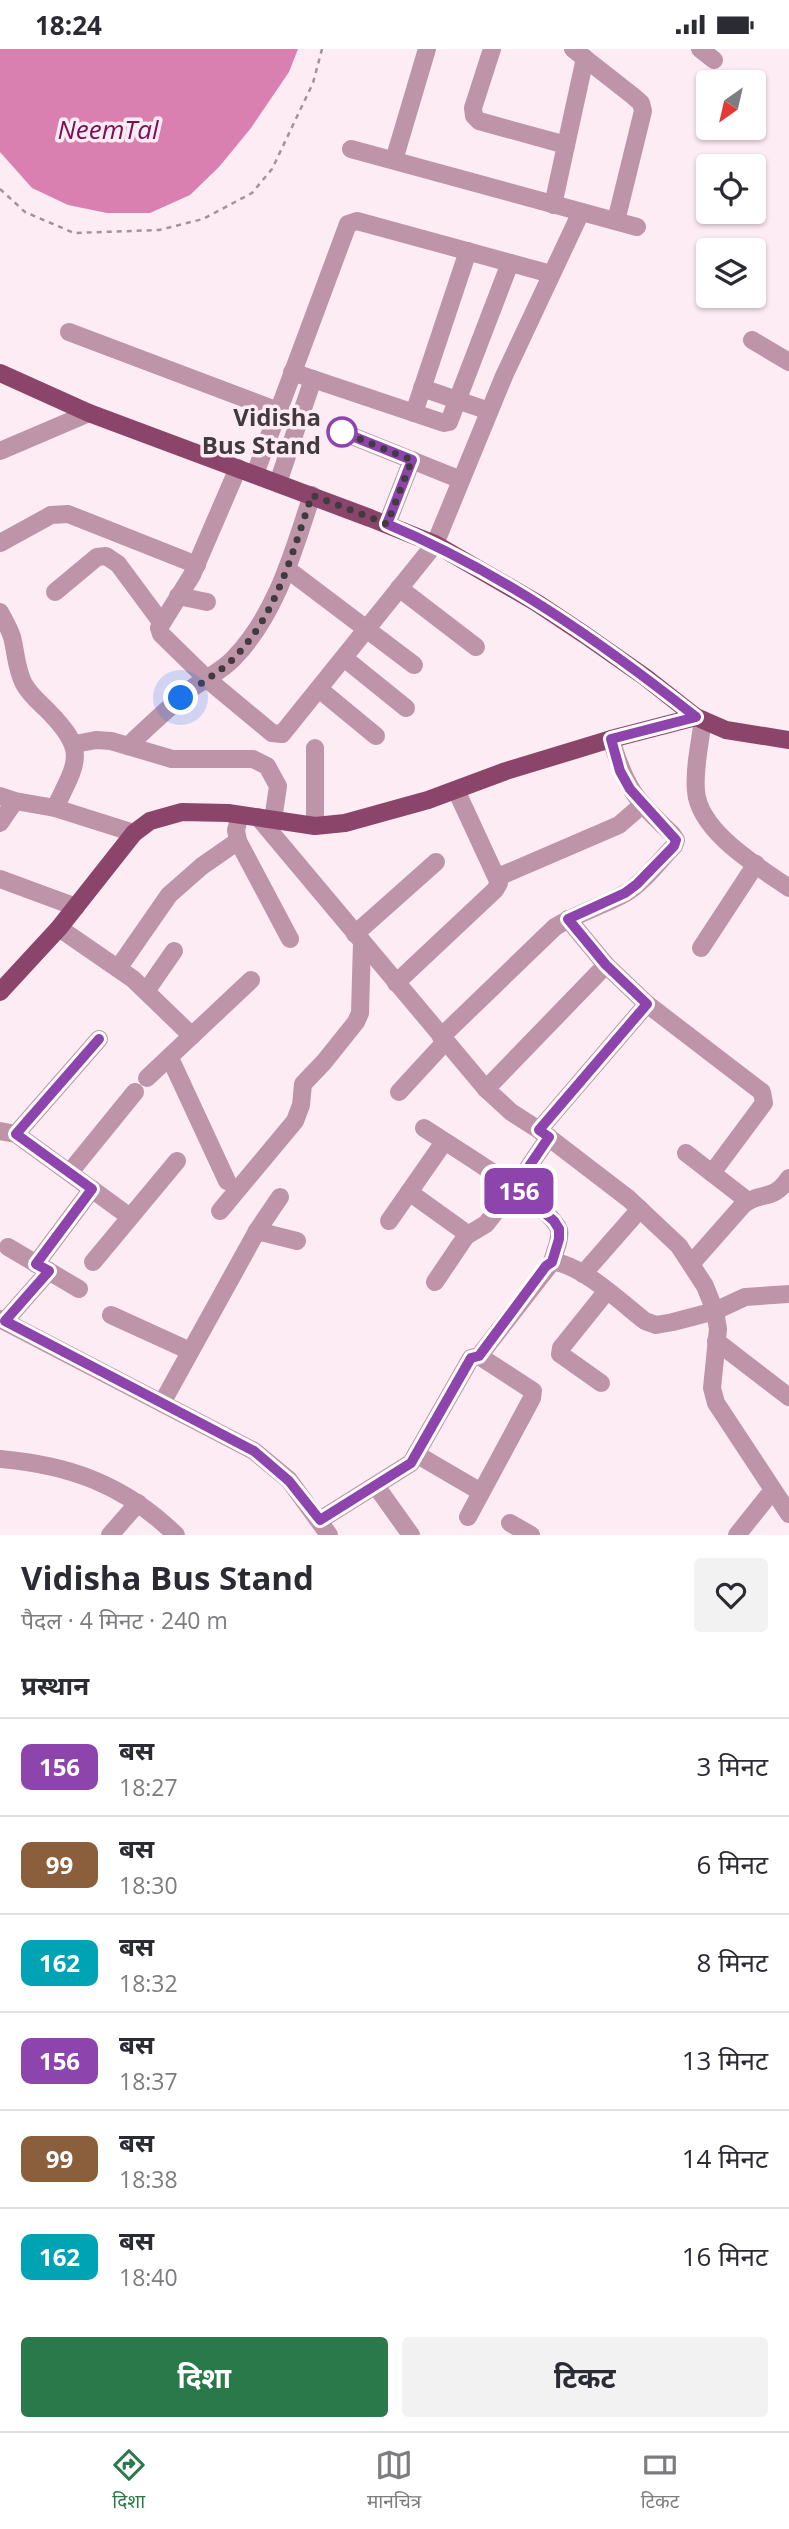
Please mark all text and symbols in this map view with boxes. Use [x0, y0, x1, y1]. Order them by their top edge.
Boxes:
text: 18:24 [35, 7, 102, 43]
north arrow [696, 70, 766, 140]
map controls [696, 70, 766, 308]
water label: NeemTal [57, 111, 160, 147]
button: locate [696, 154, 766, 224]
button: layers [696, 238, 766, 308]
place label: Vidisha Bus Stand [202, 400, 321, 461]
marker: Vidisha Bus Stand [327, 417, 357, 447]
your location [163, 680, 198, 715]
line badge: 156 [479, 1168, 559, 1214]
text: 156 [498, 1174, 540, 1207]
text: Vidisha Bus Stand [21, 1555, 314, 1600]
button: heart [694, 1558, 768, 1632]
text: पैदल · 4 मिनट · 240 m [21, 1604, 228, 1636]
text: प्रस्थान [21, 1667, 89, 1703]
text: बस [119, 1732, 154, 1768]
text: 3 मिनट [697, 1748, 768, 1784]
text: 156 [39, 1750, 80, 1783]
text: 18:27 [119, 1771, 178, 1803]
text: बस [119, 1830, 154, 1866]
text: 6 मिनट [697, 1846, 768, 1882]
text: 99 [46, 1848, 73, 1881]
text: 18:30 [119, 1869, 178, 1901]
text: बस [119, 1928, 154, 1964]
text: 8 मिनट [697, 1944, 768, 1980]
text: 162 [39, 1946, 80, 1979]
text: 18:32 [119, 1967, 178, 1999]
text: बस [119, 2026, 154, 2062]
text: 13 मिनट [682, 2042, 768, 2078]
text: 156 [39, 2044, 80, 2077]
text: 18:37 [119, 2065, 178, 2097]
text: बस [119, 2124, 154, 2160]
text: 14 मिनट [682, 2140, 768, 2176]
text: 99 [46, 2142, 73, 2175]
text: 18:38 [119, 2163, 178, 2195]
text: बस [119, 2222, 154, 2258]
text: 16 मिनट [682, 2238, 768, 2274]
text: 162 [39, 2240, 80, 2273]
text: 18:40 [119, 2261, 178, 2293]
button: दिशा [21, 2337, 388, 2417]
button: टिकट [402, 2337, 768, 2417]
tab: दिशा [110, 2446, 148, 2516]
tab: मानचित्र [367, 2446, 421, 2516]
tab: टिकट [641, 2446, 679, 2516]

